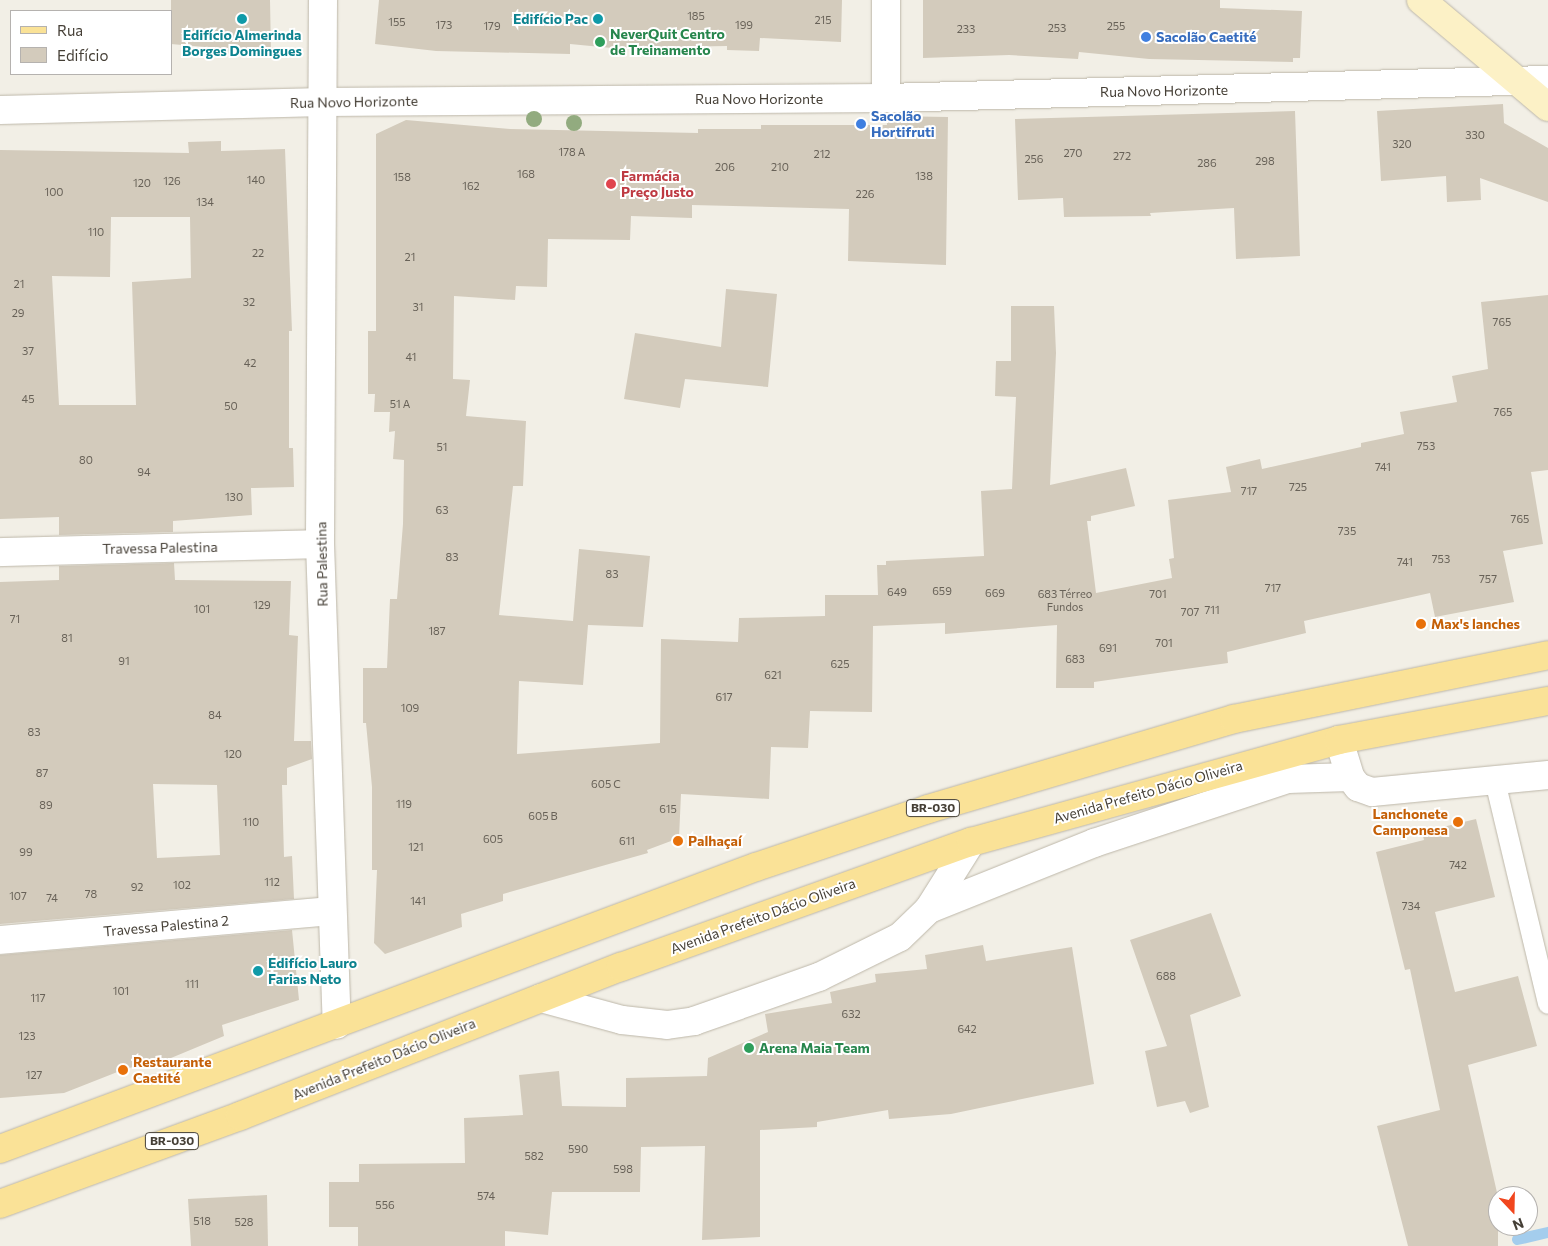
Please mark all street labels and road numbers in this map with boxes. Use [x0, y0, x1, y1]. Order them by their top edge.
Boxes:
street label: Rua Novo Horizonte [1100, 81, 1228, 101]
street label: Rua Novo Horizonte [695, 91, 823, 107]
street label: Rua Novo Horizonte [290, 92, 418, 112]
street label: Rua Palestina [313, 521, 331, 607]
street label: Travessa Palestina [102, 539, 218, 557]
street label: Avenida Prefeito Dácio Oliveira [1052, 757, 1244, 827]
road number: BR-030 [906, 798, 960, 818]
street label: Avenida Prefeito Dácio Oliveira [668, 875, 858, 957]
street label: Travessa Palestina 2 [103, 912, 229, 940]
street label: Avenida Prefeito Dácio Oliveira [290, 1015, 478, 1103]
road number: BR-030 [144, 1132, 200, 1150]

